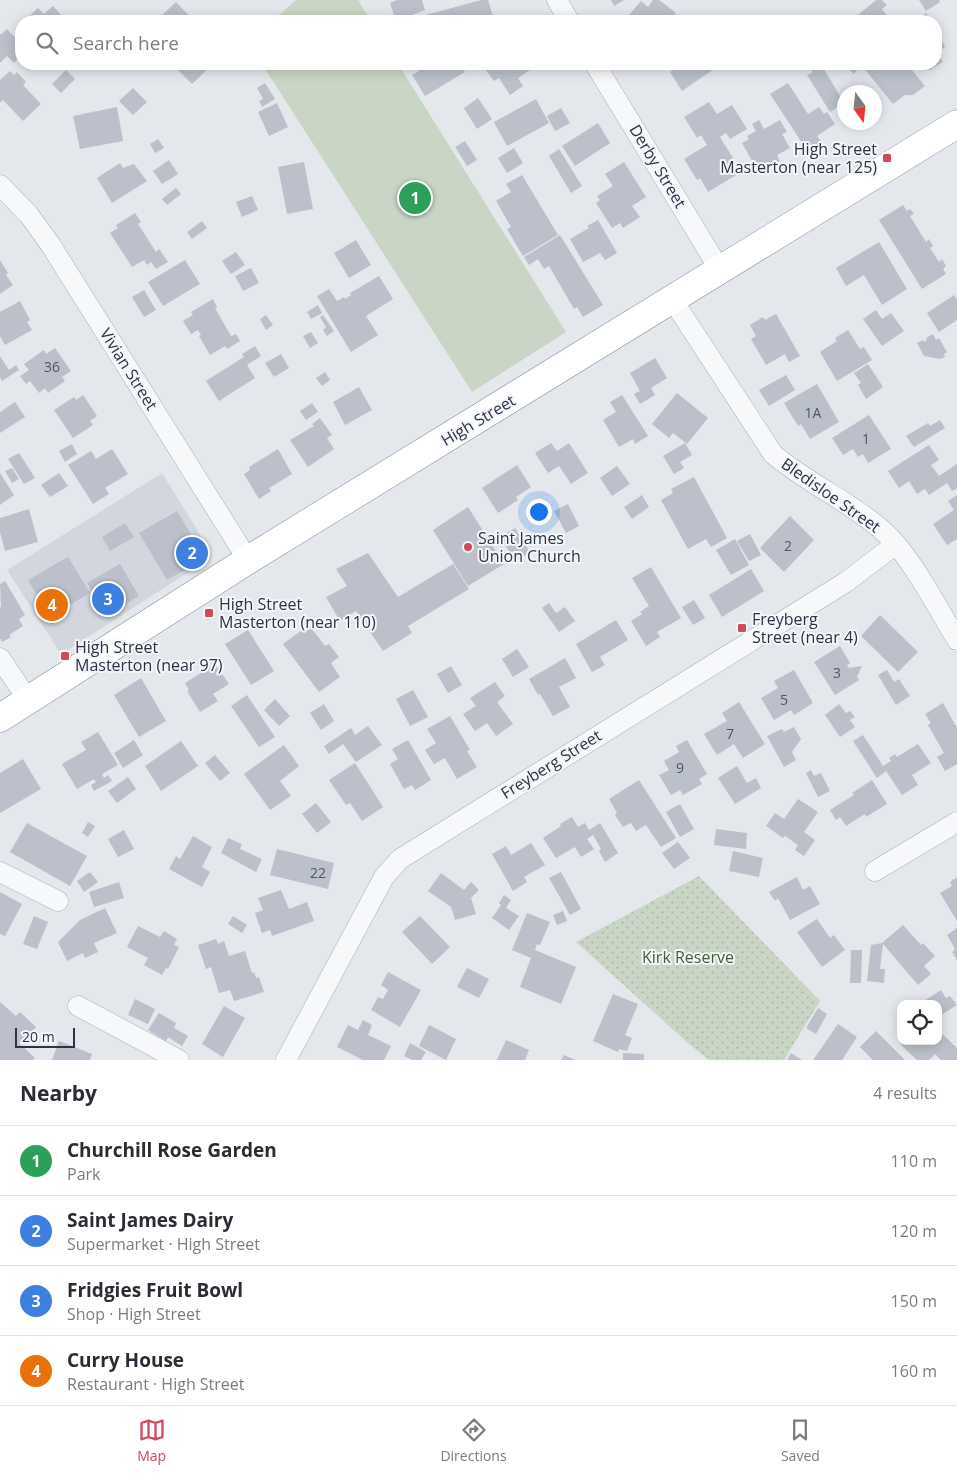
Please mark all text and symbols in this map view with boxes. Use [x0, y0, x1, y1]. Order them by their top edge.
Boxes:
search box [15, 15, 942, 70]
icon: search [33, 29, 61, 57]
text: Search here [73, 30, 179, 56]
north arrow [837, 85, 882, 130]
street label: Derby Street [624, 120, 692, 212]
place label: High Street Masterton (near 125) [720, 138, 877, 178]
marker: High Street Masterton (near 125) [881, 152, 893, 164]
pin: 1 [399, 179, 431, 217]
street label: Vivian Street [95, 324, 163, 415]
house number: 36 [44, 357, 60, 376]
street label: High Street [437, 389, 520, 451]
house number: 1A [805, 403, 822, 422]
house number: 1 [862, 429, 870, 448]
street label: Bledisloe Street [777, 453, 885, 538]
your location [526, 499, 552, 525]
place label: Saint James Union Church [478, 527, 581, 567]
pin: 2 [176, 534, 208, 572]
house number: 2 [784, 536, 792, 555]
marker: Saint James Union Church [462, 541, 474, 553]
pin: 3 [92, 580, 124, 618]
pin: 4 [36, 586, 68, 624]
place label: High Street Masterton (near 110) [219, 593, 376, 633]
marker: High Street Masterton (near 110) [203, 607, 215, 619]
place label: Freyberg Street (near 4) [752, 608, 858, 648]
marker: Freyberg Street (near 4) [736, 622, 748, 634]
place label: High Street Masterton (near 97) [75, 636, 223, 676]
marker: High Street Masterton (near 97) [59, 650, 71, 662]
house number: 3 [833, 663, 841, 682]
house number: 5 [780, 690, 788, 709]
street label: Freyberg Street [497, 724, 606, 804]
house number: 7 [726, 724, 734, 743]
house number: 9 [676, 758, 684, 777]
house number: 22 [310, 863, 326, 882]
park label: Kirk Reserve [642, 946, 734, 968]
map controls [897, 1000, 942, 1045]
button: locate [897, 1000, 942, 1045]
scale bar [15, 1025, 75, 1048]
text: 20 m [22, 1027, 55, 1046]
text: Nearby [20, 1079, 97, 1107]
text: 4 results [873, 1082, 937, 1104]
text: Churchill Rose Garden [67, 1137, 277, 1163]
text: 1 [31, 1150, 41, 1172]
text: 110 m [891, 1150, 937, 1172]
text: Park [67, 1163, 100, 1185]
text: Saint James Dairy [67, 1207, 233, 1233]
text: 2 [31, 1220, 41, 1242]
text: 120 m [891, 1220, 937, 1242]
text: Supermarket · High Street [67, 1233, 260, 1255]
text: Fridgies Fruit Bowl [67, 1277, 243, 1303]
text: 3 [31, 1290, 41, 1312]
text: 150 m [891, 1290, 937, 1312]
text: Shop · High Street [67, 1303, 201, 1325]
text: Curry House [67, 1347, 184, 1373]
text: 4 [31, 1360, 41, 1382]
text: 160 m [891, 1360, 937, 1382]
text: Restaurant · High Street [67, 1373, 245, 1395]
tab: Map [137, 1416, 166, 1465]
tab: Directions [440, 1416, 507, 1465]
tab: Saved [781, 1416, 820, 1465]

